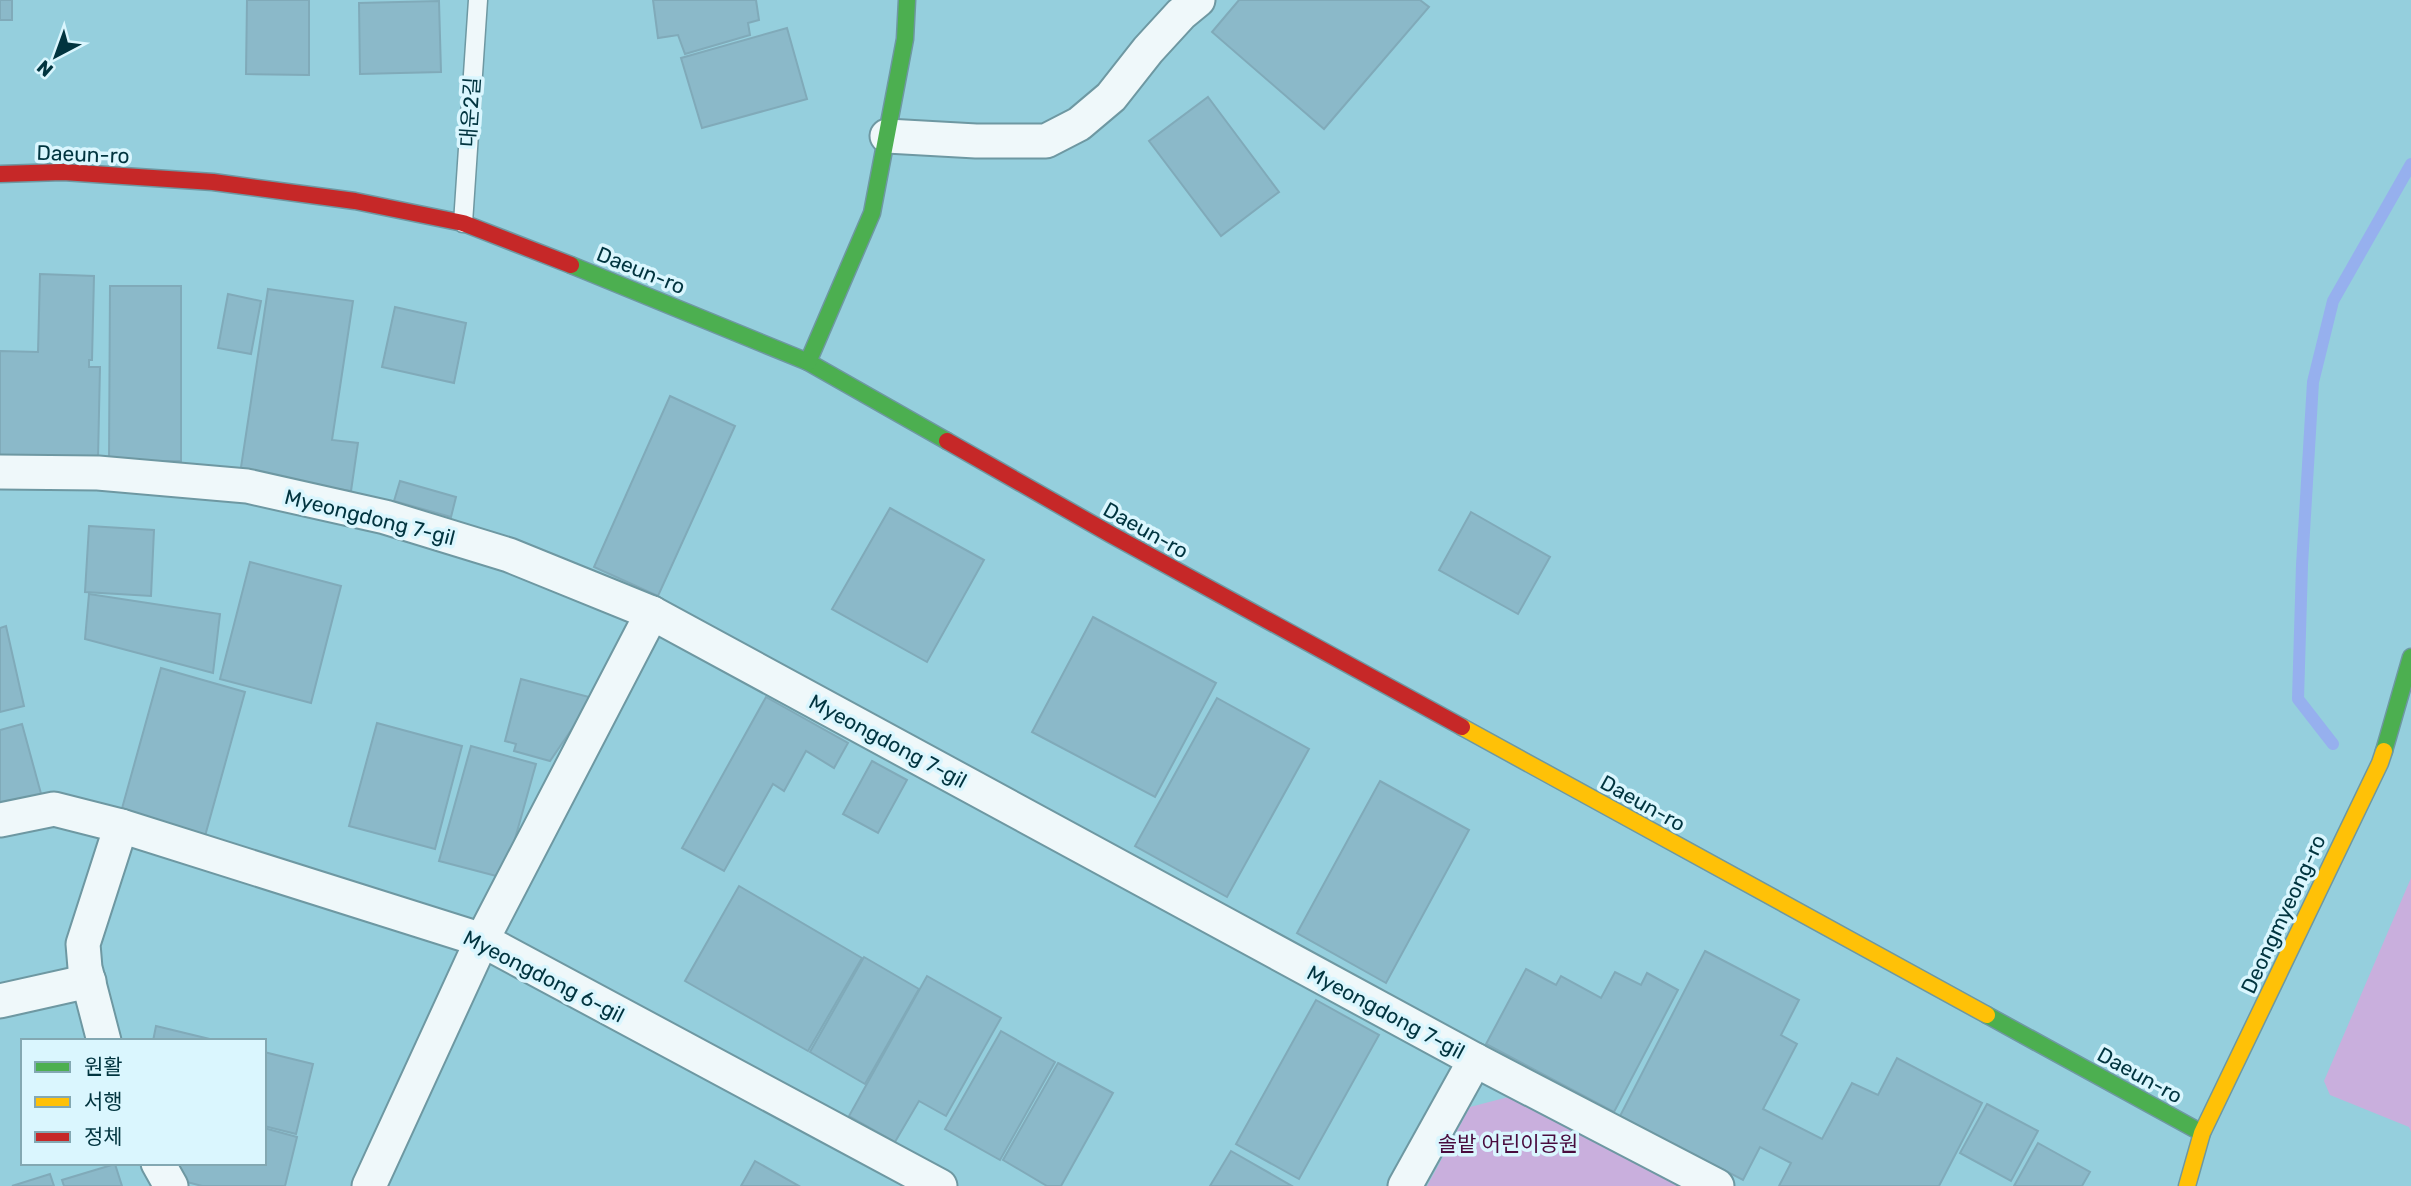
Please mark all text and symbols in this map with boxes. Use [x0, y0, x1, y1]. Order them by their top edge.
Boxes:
north arrow [21, 21, 91, 91]
text: N [32, 55, 58, 82]
street label: 대운2길 [455, 76, 485, 148]
street label: Daeun-ro [36, 140, 130, 168]
street label: Daeun-ro [593, 241, 689, 299]
street label: Myeongdong 7-gil [282, 484, 458, 550]
street label: Daeun-ro [1099, 496, 1193, 564]
street label: Myeongdong 7-gil [805, 689, 971, 793]
street label: Daeun-ro [1596, 769, 1690, 837]
street label: Deongmyeong-ro [2235, 831, 2331, 997]
street label: Myeongdong 6-gil [459, 925, 629, 1027]
street label: Myeongdong 7-gil [1303, 960, 1469, 1064]
legend [21, 1039, 266, 1165]
street label: Daeun-ro [2093, 1041, 2187, 1109]
text: 원활 [84, 1054, 123, 1079]
text: 서행 [84, 1089, 123, 1114]
text: 정체 [84, 1124, 123, 1149]
park label: 솔밭 어린이공원 [1438, 1131, 1578, 1156]

